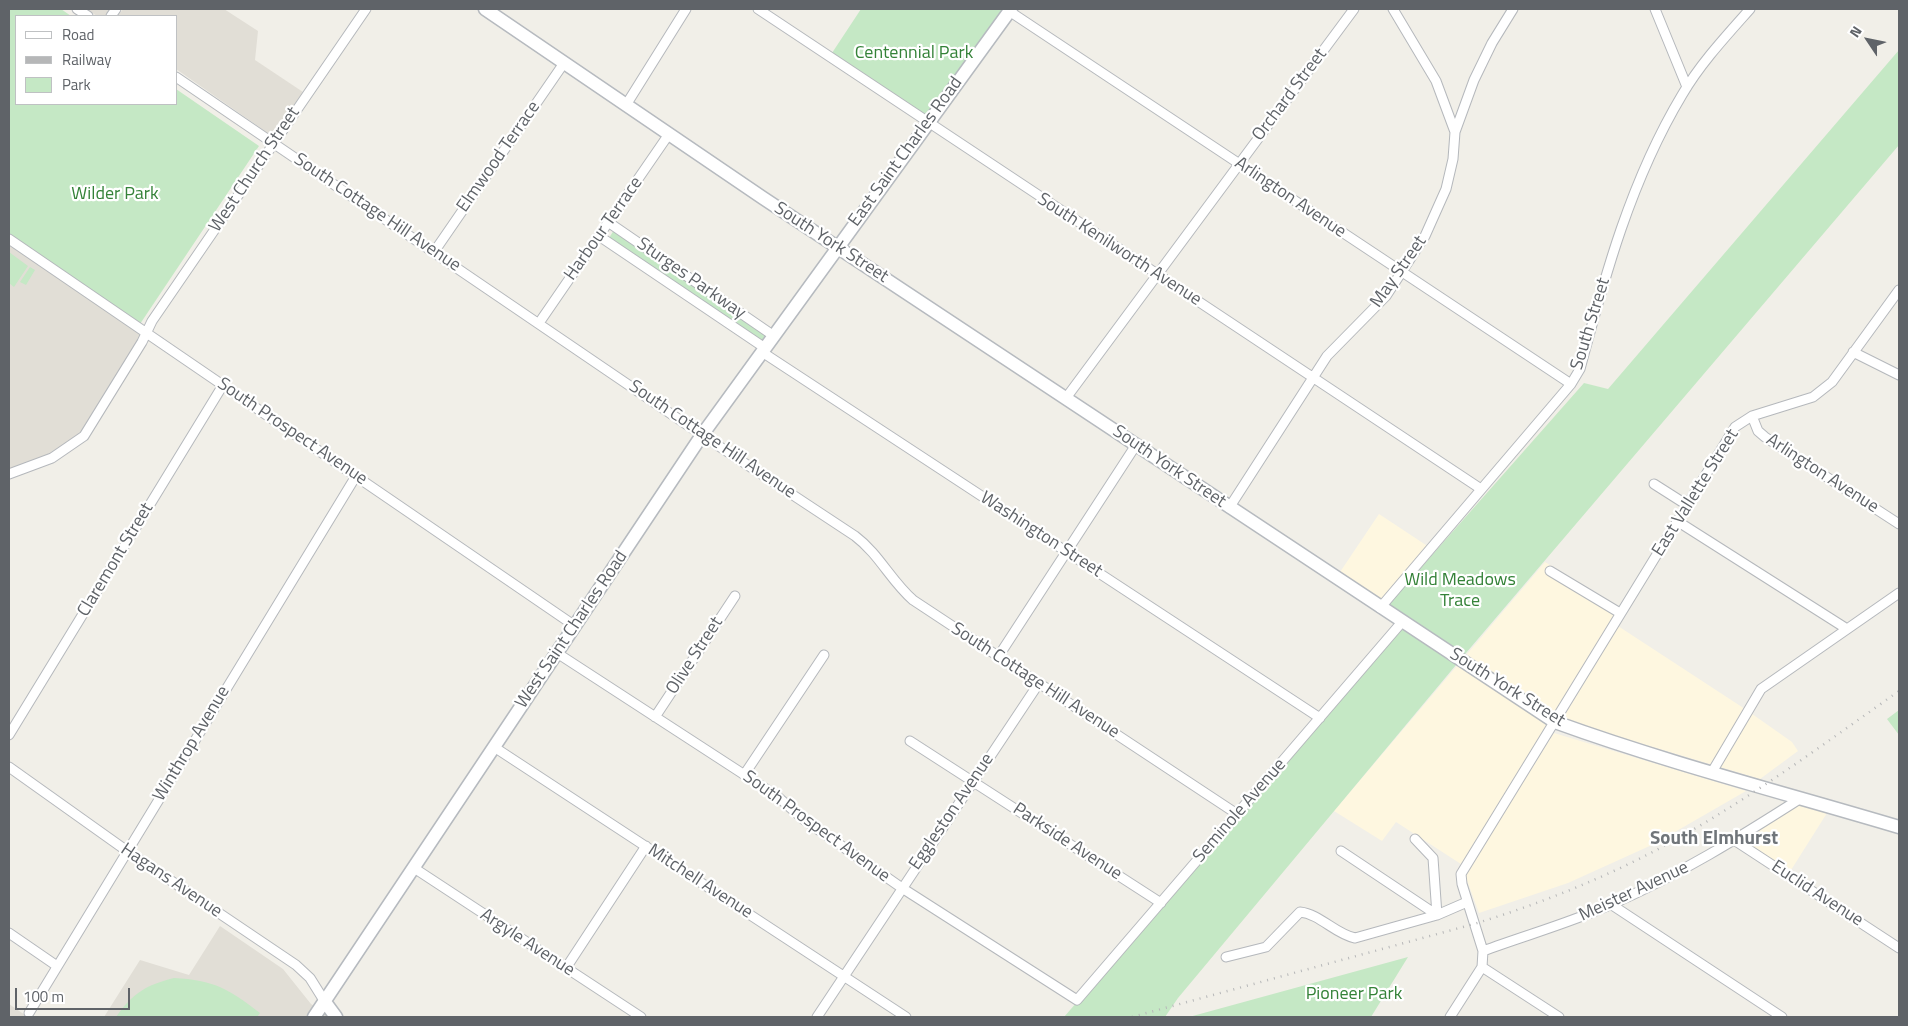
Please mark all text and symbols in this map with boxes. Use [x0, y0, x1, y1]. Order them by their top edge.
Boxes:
legend [15, 15, 178, 105]
north arrow [1843, 15, 1893, 65]
text: N [1844, 21, 1867, 41]
text: Road [62, 23, 94, 46]
park label: Centennial Park [855, 43, 973, 65]
street label: Orchard Street [1248, 44, 1332, 146]
text: Railway [62, 48, 112, 71]
text: Park [62, 73, 91, 96]
street label: East Saint Charles Road [845, 73, 967, 231]
street label: Elmwood Terrace [453, 97, 545, 217]
street label: West Church Street [205, 103, 305, 237]
street label: South Cottage Hill Avenue [290, 149, 464, 277]
street label: Arlington Avenue [1230, 153, 1350, 243]
street label: Harbour Terrace [560, 173, 648, 285]
park label: Wilder Park [71, 184, 159, 206]
street label: South Kenilworth Avenue [1033, 189, 1205, 311]
street label: South York Street [770, 198, 892, 288]
street label: May Street [1366, 232, 1432, 312]
street label: Sturges Parkway [632, 233, 750, 325]
street label: South Street [1567, 275, 1615, 373]
street label: South Prospect Avenue [213, 374, 371, 490]
street label: South Cottage Hill Avenue [625, 376, 799, 504]
street label: South York Street [1108, 421, 1230, 513]
street label: East Vallette Street [1648, 425, 1744, 561]
street label: Arlington Avenue [1762, 430, 1882, 518]
street label: Washington Street [976, 487, 1106, 583]
street label: Claremont Street [74, 499, 158, 621]
street label: West Saint Charles Road [511, 547, 633, 713]
park label: Wild Meadows Trace [1404, 570, 1516, 612]
street label: Olive Street [662, 613, 728, 699]
street label: South Cottage Hill Avenue [947, 618, 1123, 744]
street label: South York Street [1445, 644, 1569, 732]
street label: Winthrop Avenue [149, 682, 235, 806]
street label: Eggleston Avenue [905, 750, 999, 874]
street label: Seminole Avenue [1189, 755, 1291, 867]
street label: South Prospect Avenue [738, 766, 894, 888]
street label: Parkside Avenue [1008, 799, 1126, 885]
district label: South Elmhurst [1650, 828, 1778, 850]
street label: Hagans Avenue [116, 839, 226, 923]
street label: Mitchell Avenue [644, 840, 756, 924]
street label: Euclid Avenue [1767, 856, 1867, 932]
street label: Meister Avenue [1576, 857, 1692, 927]
street label: Argyle Avenue [476, 904, 578, 982]
scale bar [18, 978, 132, 1010]
park label: Pioneer Park [1306, 984, 1402, 1006]
text: 100 m [23, 985, 64, 1008]

